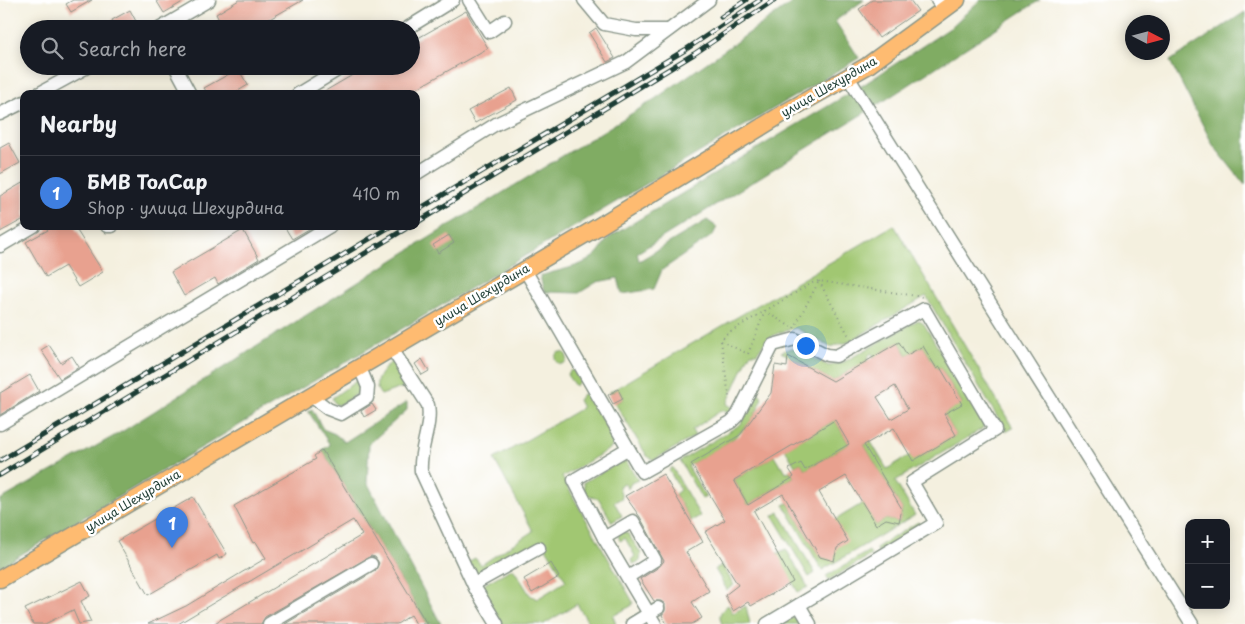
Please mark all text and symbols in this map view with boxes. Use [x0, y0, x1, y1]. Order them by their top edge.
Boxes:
north arrow [1125, 15, 1170, 60]
search box [20, 20, 420, 75]
icon: search [38, 34, 66, 62]
text: Search here [78, 34, 187, 62]
street label: улица Шехурдина [777, 51, 880, 121]
text: Nearby [40, 107, 117, 139]
text: БМВ ТолСар [87, 167, 207, 195]
text: 1 [52, 181, 60, 205]
text: 410 m [352, 181, 400, 205]
text: Shop · улица Шехурдина [87, 195, 284, 219]
street label: улица Шехурдина [430, 258, 533, 330]
your location [793, 333, 819, 359]
street label: улица Шехурдина [81, 464, 184, 536]
pin: 1 [156, 507, 188, 548]
map controls [1185, 519, 1230, 609]
button: + [1185, 519, 1230, 564]
button: − [1185, 564, 1230, 609]

